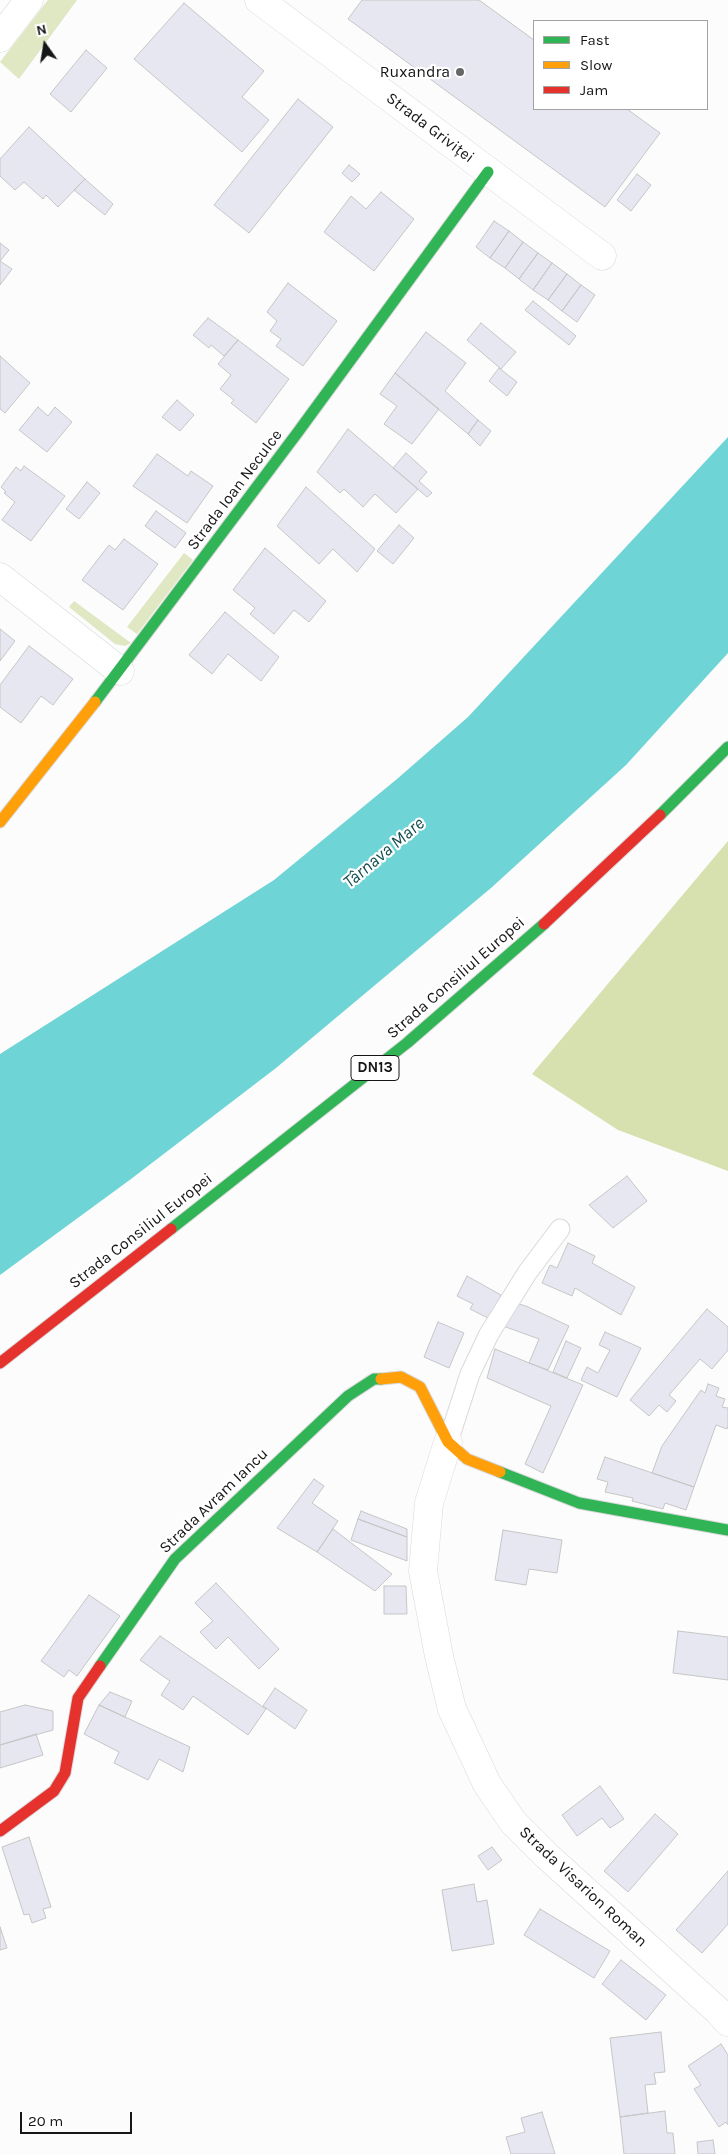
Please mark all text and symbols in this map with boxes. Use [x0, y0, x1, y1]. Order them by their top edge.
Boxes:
north arrow [20, 20, 70, 70]
text: N [35, 20, 48, 39]
legend [533, 20, 708, 110]
text: Fast [580, 31, 609, 49]
text: Slow [580, 56, 612, 74]
place label: Ruxandra [380, 62, 450, 82]
marker: Ruxandra [454, 66, 466, 78]
text: Jam [580, 81, 608, 99]
street label: Strada Griviței [382, 89, 478, 167]
street label: Strada Ioan Neculce [183, 426, 287, 554]
water label: Târnava Mare [339, 813, 429, 893]
street label: Strada Consiliul Europei [383, 913, 529, 1043]
road number: DN13 [351, 1056, 399, 1080]
street label: Strada Consiliul Europei [66, 1169, 216, 1293]
street label: Strada Avram Iancu [156, 1444, 272, 1558]
street label: Strada Visarion Roman [515, 1823, 651, 1951]
scale bar [22, 2102, 135, 2134]
text: 20 m [28, 2112, 63, 2130]

